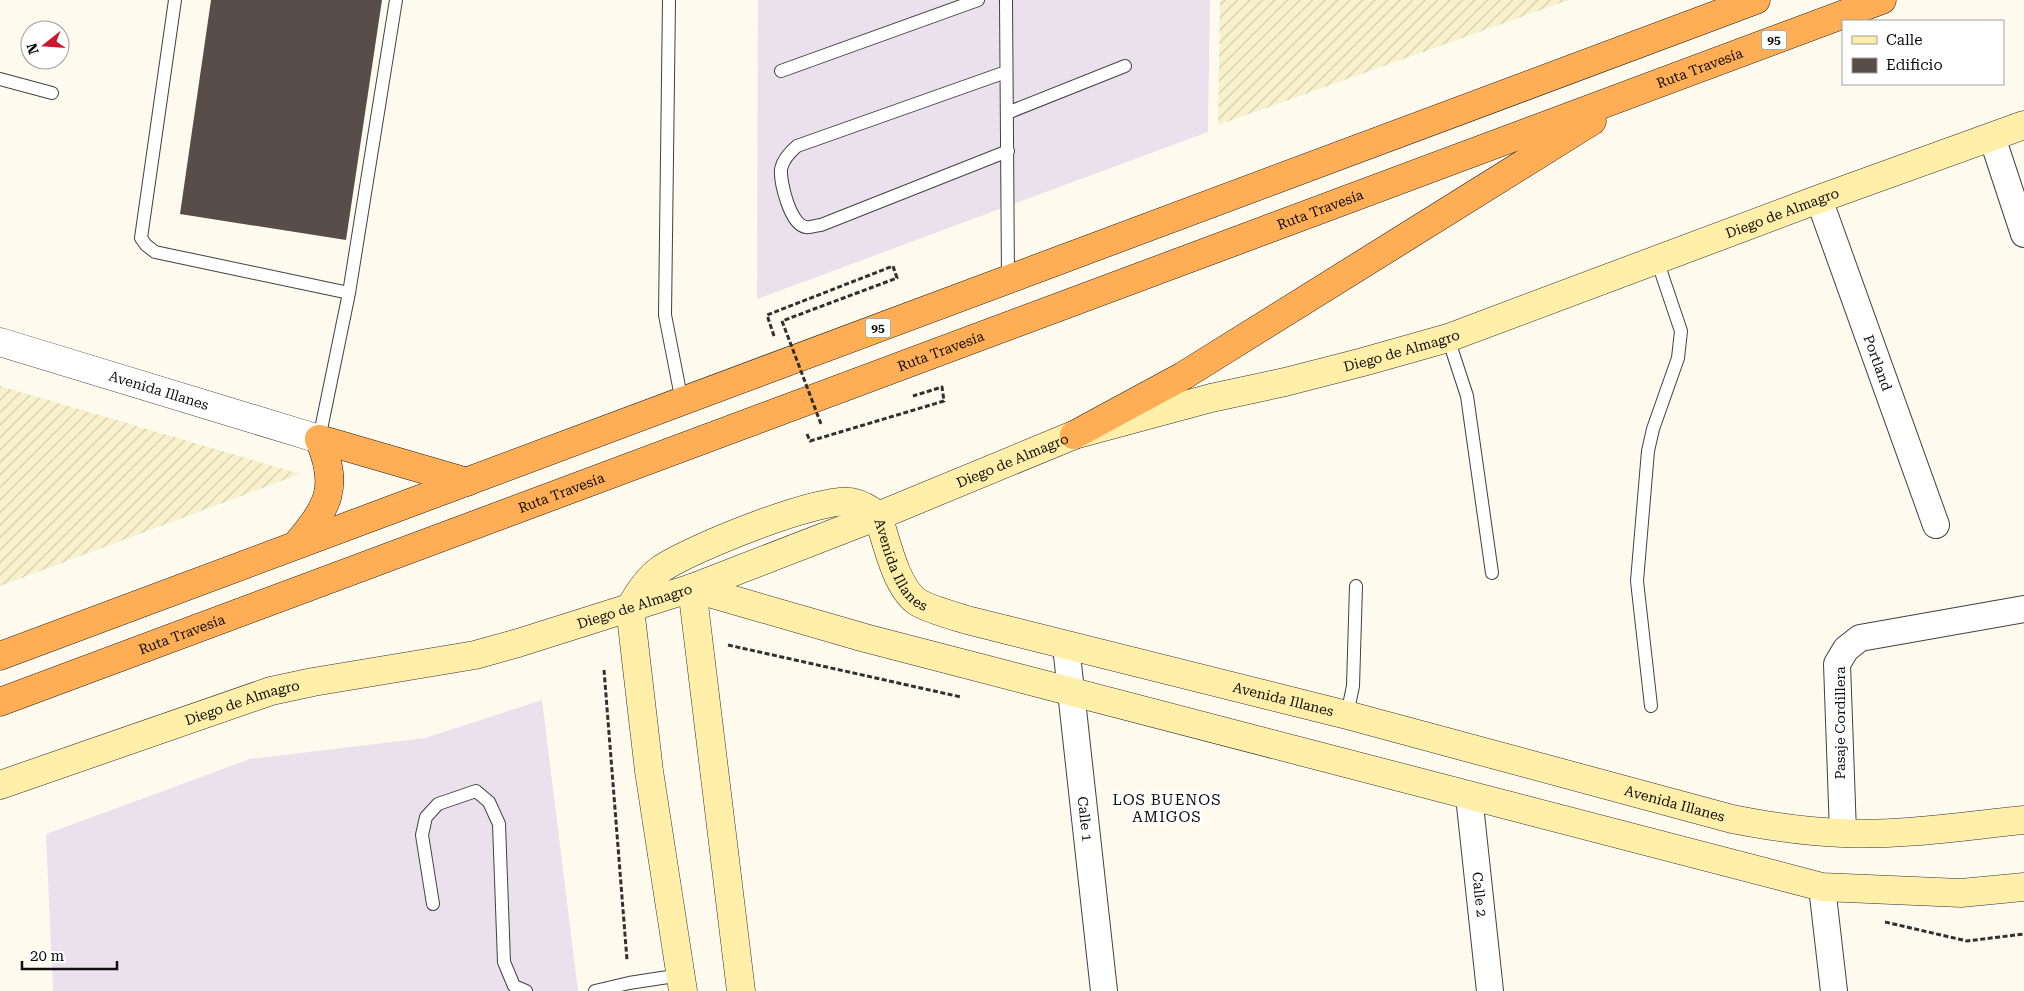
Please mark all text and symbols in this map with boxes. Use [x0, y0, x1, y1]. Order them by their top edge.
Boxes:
north arrow [20, 20, 70, 70]
legend [1842, 20, 2004, 85]
road number: 95 [1762, 30, 1786, 50]
text: Calle [1886, 31, 1922, 49]
text: N [23, 41, 42, 56]
street label: Ruta Travesía [1654, 45, 1745, 91]
text: Edificio [1886, 56, 1943, 74]
street label: Diego de Almagro [1723, 184, 1841, 241]
street label: Ruta Travesía [1275, 186, 1366, 233]
road number: 95 [866, 318, 890, 338]
street label: Diego de Almagro [1342, 326, 1462, 375]
street label: Ruta Travesía [895, 328, 986, 374]
street label: Portland [1860, 333, 1895, 393]
street label: Avenida Illanes [107, 368, 211, 413]
street label: Diego de Almagro [954, 430, 1071, 491]
street label: Ruta Travesía [516, 469, 607, 516]
street label: Avenida Illanes [871, 517, 930, 614]
street label: Diego de Almagro [575, 580, 694, 632]
street label: Ruta Travesía [136, 611, 228, 658]
street label: Pasaje Cordillera [1832, 666, 1848, 780]
street label: Diego de Almagro [183, 677, 301, 728]
street label: Avenida Illanes [1231, 679, 1336, 719]
street label: Avenida Illanes [1623, 782, 1727, 825]
district label: LOS BUENOS AMIGOS [1112, 791, 1222, 826]
street label: Calle 1 [1075, 796, 1096, 843]
street label: Calle 2 [1469, 871, 1490, 918]
scale bar [22, 938, 118, 970]
text: 20 m [30, 947, 65, 965]

